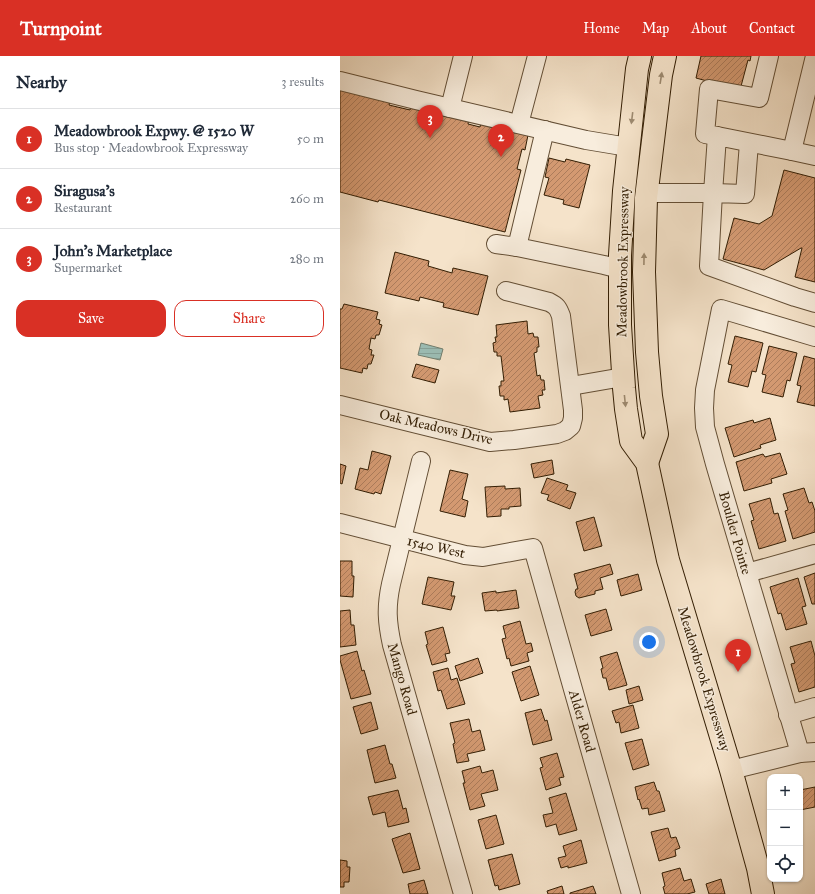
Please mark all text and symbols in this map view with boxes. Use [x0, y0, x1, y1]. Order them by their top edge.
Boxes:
text: Turnpoint [20, 17, 102, 40]
text: Home [583, 20, 620, 37]
text: Map [642, 20, 669, 37]
text: About [691, 20, 727, 37]
text: Contact [749, 20, 795, 37]
text: Nearby [16, 72, 67, 93]
one-way arrow [658, 72, 664, 84]
text: 3 results [281, 74, 324, 90]
pin: 3 [417, 105, 443, 138]
one-way arrow [629, 112, 635, 124]
text: Meadowbrook Expwy. @ 1520 W [54, 122, 254, 140]
pin: 2 [488, 124, 514, 157]
text: 1 [26, 131, 32, 147]
text: 50 m [297, 131, 324, 147]
text: Bus stop · Meadowbrook Expressway [54, 140, 248, 156]
text: Siragusa's [54, 182, 115, 200]
street label: Meadowbrook Expressway [613, 186, 633, 338]
text: 2 [26, 191, 32, 207]
text: 260 m [290, 191, 324, 207]
text: Restaurant [54, 200, 112, 216]
text: John's Marketplace [54, 242, 172, 260]
text: 3 [26, 251, 32, 267]
text: 280 m [289, 251, 324, 267]
one-way arrow [641, 252, 647, 265]
text: Supermarket [54, 260, 122, 276]
button: Save [16, 300, 166, 337]
button: Share [174, 300, 324, 337]
one-way arrow [622, 395, 628, 408]
street label: Oak Meadows Drive [378, 406, 495, 448]
street label: Boulder Pointe [715, 489, 755, 577]
street label: 1540 West [405, 532, 467, 562]
street label: Meadowbrook Expressway [674, 604, 734, 754]
your location [639, 632, 659, 652]
pin: 1 [725, 639, 751, 672]
street label: Mango Road [384, 641, 420, 717]
street label: Alder Road [565, 687, 599, 754]
map controls [767, 774, 803, 882]
button: + [767, 774, 803, 810]
button: − [767, 810, 803, 846]
button: locate [767, 846, 803, 882]

